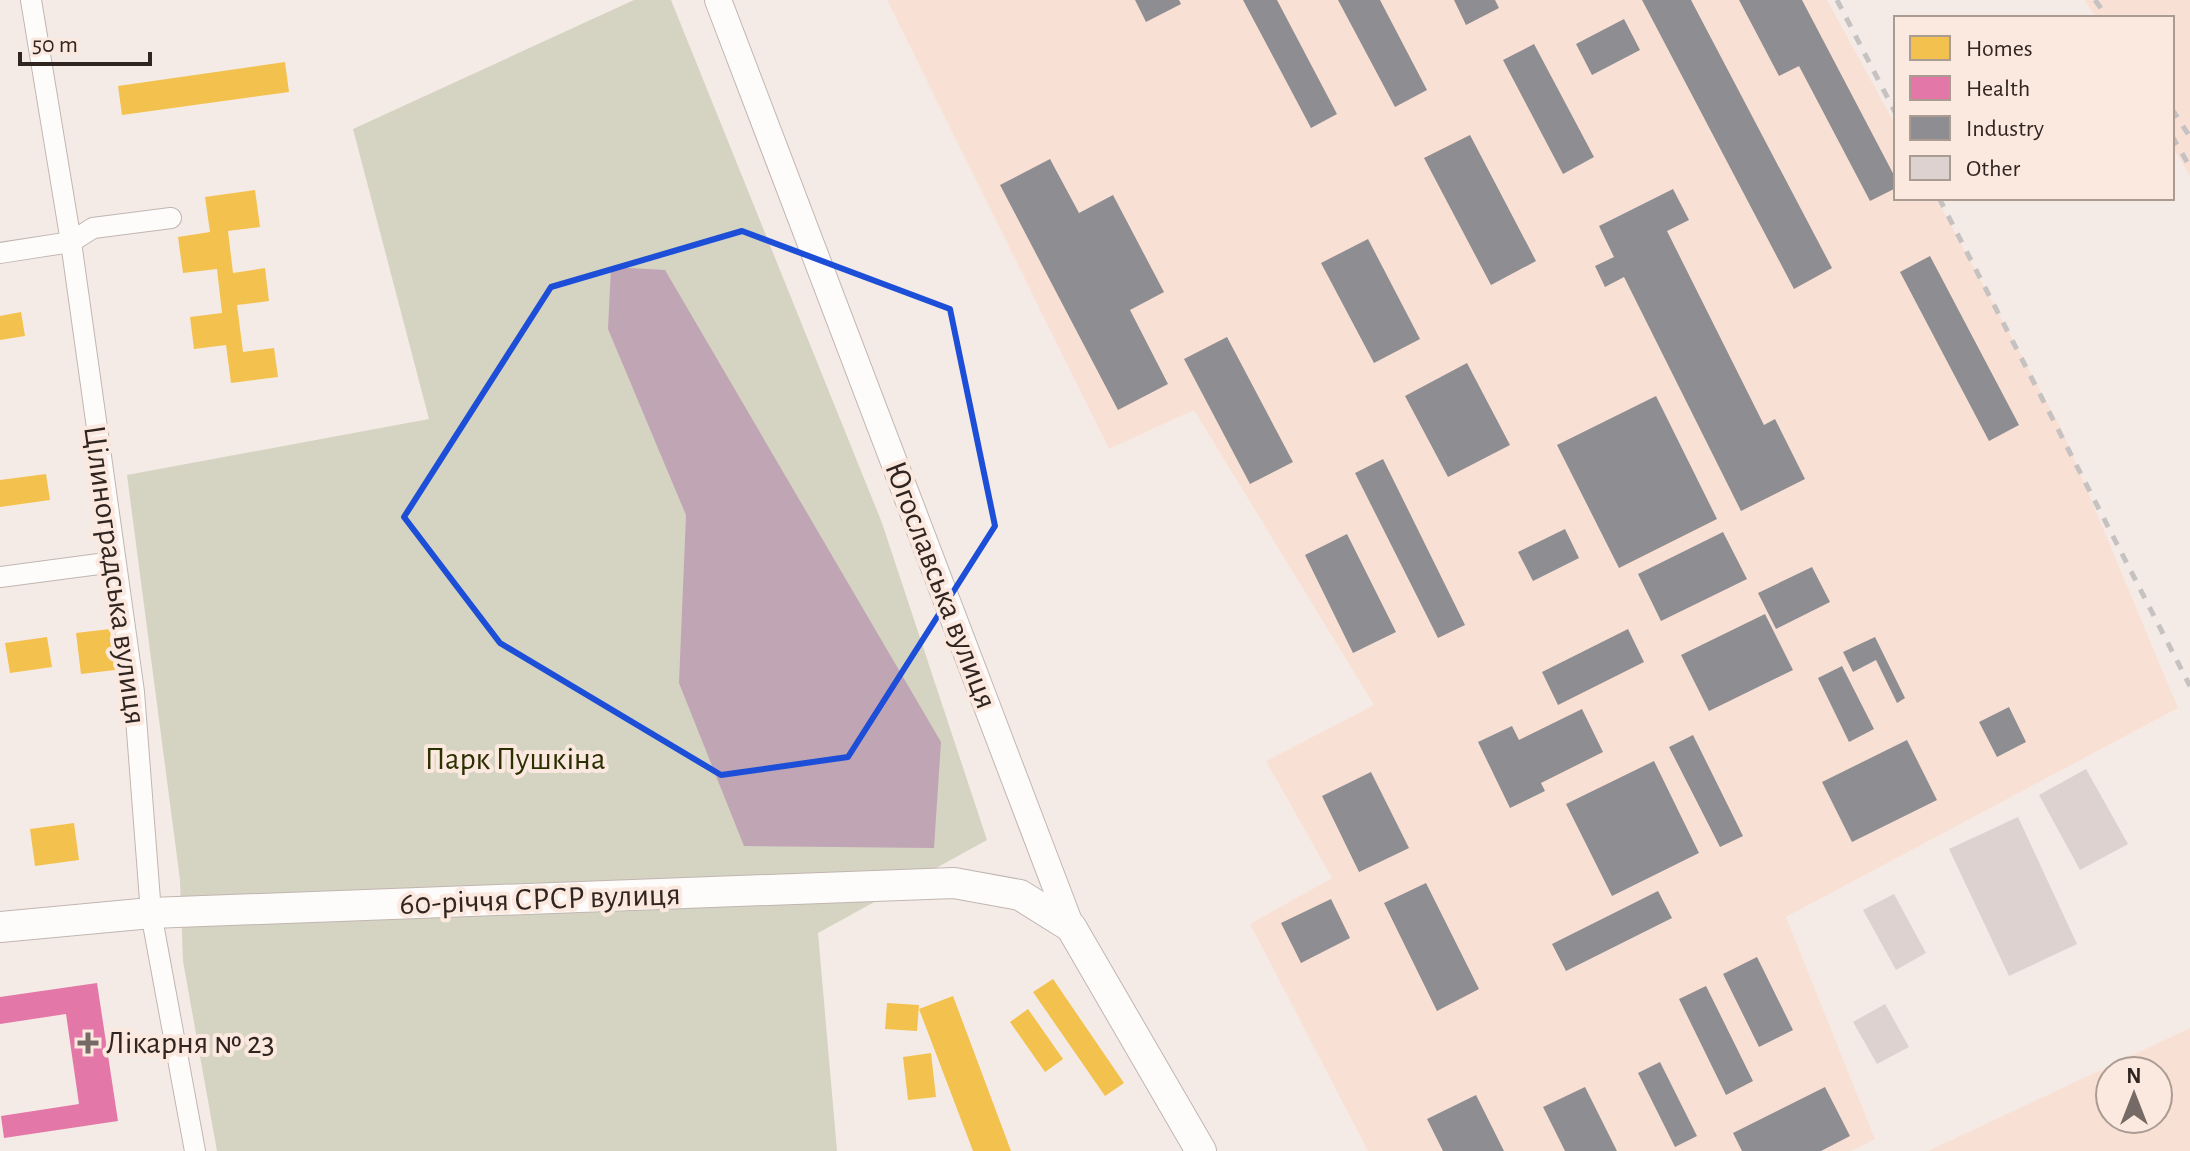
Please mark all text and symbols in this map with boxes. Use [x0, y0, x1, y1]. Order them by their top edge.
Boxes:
scale bar [20, 16, 150, 66]
legend [1894, 16, 2174, 200]
text: 50 m [32, 33, 78, 57]
text: Homes [1966, 37, 2033, 61]
text: Health [1966, 77, 2030, 101]
text: Industry [1966, 117, 2044, 141]
text: Other [1966, 157, 2020, 181]
street label: Цілиноградська вулиця [78, 423, 152, 727]
street label: Югославська вулиця [879, 457, 1003, 713]
park label: Парк Пушкіна [424, 743, 606, 775]
street label: 60-річчя СРСР вулиця [399, 878, 681, 920]
place label: Лікарня № 23 [106, 1027, 275, 1059]
marker: Лікарня № 23 [77, 1032, 99, 1054]
north arrow [2094, 1055, 2174, 1135]
text: N [2126, 1065, 2142, 1087]

